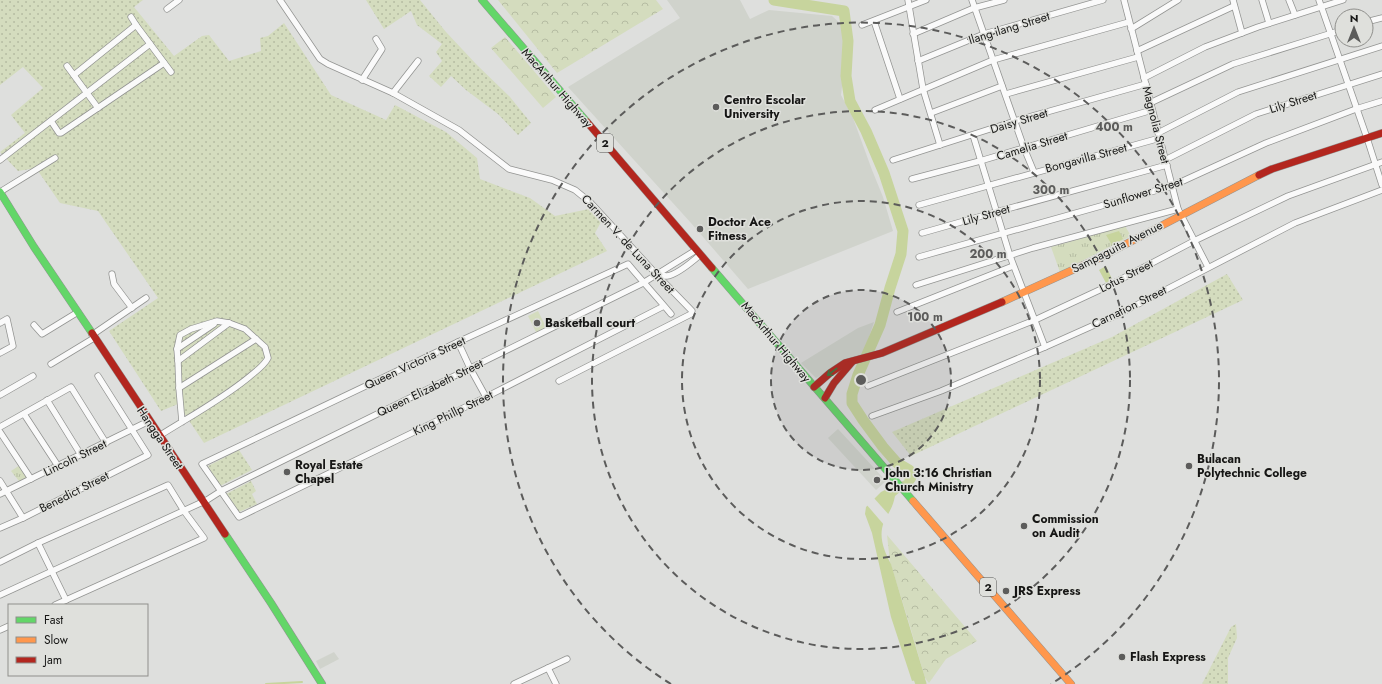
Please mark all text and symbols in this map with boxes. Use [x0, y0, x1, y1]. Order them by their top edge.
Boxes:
street label: Ilang-ilang Street [966, 7, 1052, 49]
north arrow [1334, 8, 1374, 48]
text: N [1350, 10, 1358, 26]
street label: MacArthur Highway [517, 44, 597, 132]
street label: Magnolia Street [1138, 84, 1174, 166]
street label: Lily Street [1267, 86, 1319, 118]
place label: Centro Escolar University [724, 91, 806, 123]
marker: Centro Escolar University [711, 102, 721, 112]
street label: Daisy Street [988, 104, 1050, 138]
text: 400 m [1095, 118, 1133, 136]
street label: Camelia Street [994, 127, 1070, 165]
road number: 2 [597, 134, 613, 152]
street label: Bongavilla Street [1043, 138, 1129, 178]
street label: Sunflower Street [1101, 172, 1185, 214]
text: 300 m [1033, 181, 1070, 199]
street label: Carmen V. de Luna Street [577, 190, 679, 298]
street label: Lily Street [960, 200, 1012, 230]
place label: Doctor Ace Fitness [708, 213, 771, 245]
street label: Sampaguita Avenue [1068, 216, 1166, 278]
marker: Doctor Ace Fitness [695, 224, 705, 234]
text: 200 m [969, 245, 1007, 263]
street label: Lotus Street [1096, 255, 1156, 297]
street label: Carnation Street [1089, 281, 1170, 333]
street label: MacArthur Highway [737, 298, 816, 387]
text: 100 m [907, 308, 943, 326]
place label: Basketball court [545, 314, 635, 332]
marker: Basketball court [532, 318, 542, 328]
street label: Queen Victoria Street [362, 332, 469, 394]
street label: Queen Elizabeth Street [374, 354, 486, 422]
one-way arrow [826, 368, 837, 376]
centre of rings [854, 373, 868, 387]
street label: King Phillp Street [410, 386, 496, 440]
street label: Hangga Street [132, 403, 188, 473]
street label: Lincoln Street [40, 435, 110, 481]
place label: Bulacan Polytechnic College [1197, 450, 1307, 482]
place label: Royal Estate Chapel [295, 456, 363, 488]
marker: Bulacan Polytechnic College [1184, 461, 1194, 471]
place label: John 3:16 Christian Church Ministry [883, 464, 992, 496]
street label: Benedict Street [36, 467, 112, 517]
marker: Royal Estate Chapel [282, 467, 292, 477]
marker: John 3:16 Christian Church Ministry [872, 475, 882, 485]
place label: Commission on Audit [1032, 510, 1099, 542]
marker: Commission on Audit [1019, 521, 1029, 531]
road number: 2 [980, 578, 996, 596]
place label: JRS Express [1012, 582, 1081, 600]
marker: JRS Express [1001, 586, 1011, 596]
legend [8, 604, 148, 676]
text: Fast [44, 611, 63, 629]
text: Slow [44, 631, 69, 649]
place label: Flash Express [1130, 648, 1206, 666]
text: Jam [42, 651, 62, 669]
marker: Flash Express [1117, 652, 1127, 662]

